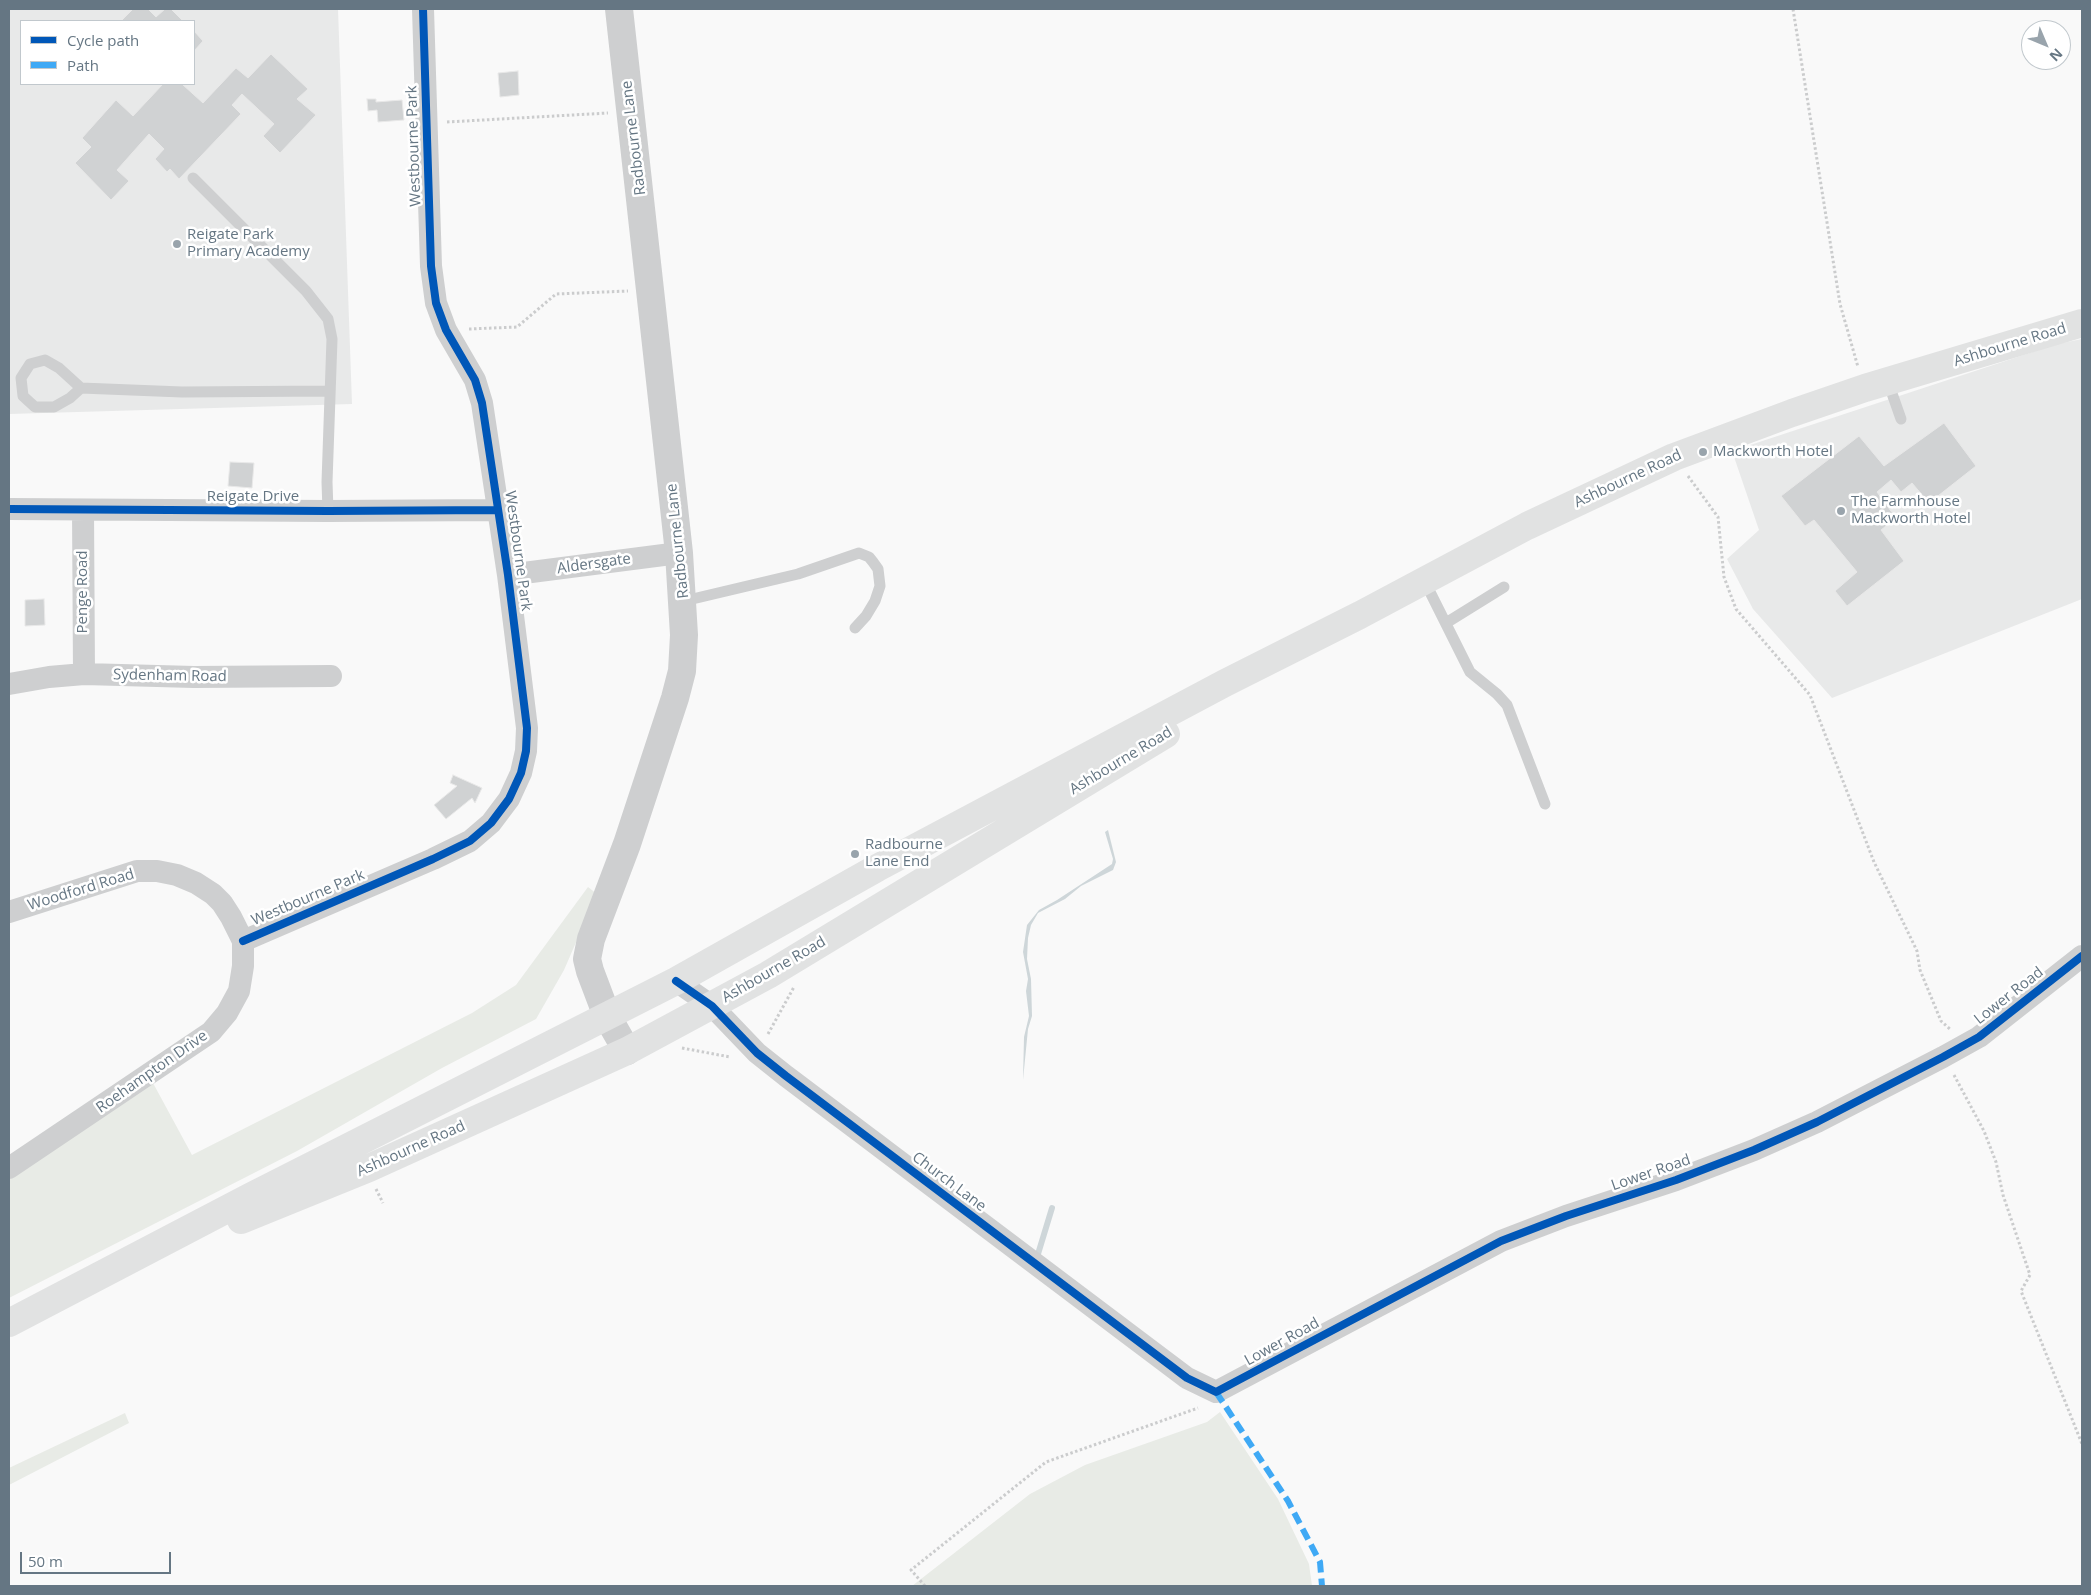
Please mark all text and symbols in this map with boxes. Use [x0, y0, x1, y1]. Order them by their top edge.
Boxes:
legend [20, 20, 195, 85]
north arrow [2021, 20, 2071, 70]
text: Cycle path [67, 30, 139, 50]
text: N [2046, 45, 2067, 66]
text: Path [67, 55, 99, 75]
street label: Radbourne Lane [618, 80, 650, 196]
street label: Westbourne Park [403, 85, 425, 207]
place label: Reigate Park Primary Academy [187, 226, 310, 261]
marker: Reigate Park Primary Academy [171, 238, 183, 250]
street label: Ashbourne Road [1952, 319, 2068, 371]
place label: Mackworth Hotel [1713, 443, 1833, 461]
street label: Ashbourne Road [1571, 446, 1685, 512]
marker: Mackworth Hotel [1697, 446, 1709, 458]
street label: Radbourne Lane [663, 483, 693, 599]
street label: Reigate Drive [207, 488, 299, 506]
street label: Westbourne Park [501, 490, 535, 612]
place label: The Farmhouse Mackworth Hotel [1851, 493, 1971, 528]
marker: The Farmhouse Mackworth Hotel [1835, 505, 1847, 517]
street label: Aldersgate [556, 550, 632, 578]
street label: Penge Road [74, 551, 92, 633]
street label: Sydenham Road [113, 666, 227, 686]
street label: Ashbourne Road [1066, 723, 1176, 799]
place label: Radbourne Lane End [865, 836, 943, 871]
marker: Radbourne Lane End [849, 848, 861, 860]
street label: Woodford Road [26, 865, 136, 915]
street label: Westbourne Park [249, 866, 367, 930]
street label: Ashbourne Road [719, 933, 829, 1007]
street label: Lower Road [1971, 963, 2047, 1029]
street label: Roehampton Drive [93, 1027, 211, 1117]
street label: Ashbourne Road [354, 1117, 468, 1181]
street label: Church Lane [908, 1148, 990, 1216]
street label: Lower Road [1609, 1151, 1693, 1195]
street label: Lower Road [1241, 1314, 1323, 1370]
scale bar [22, 1542, 174, 1574]
text: 50 m [28, 1551, 63, 1571]

